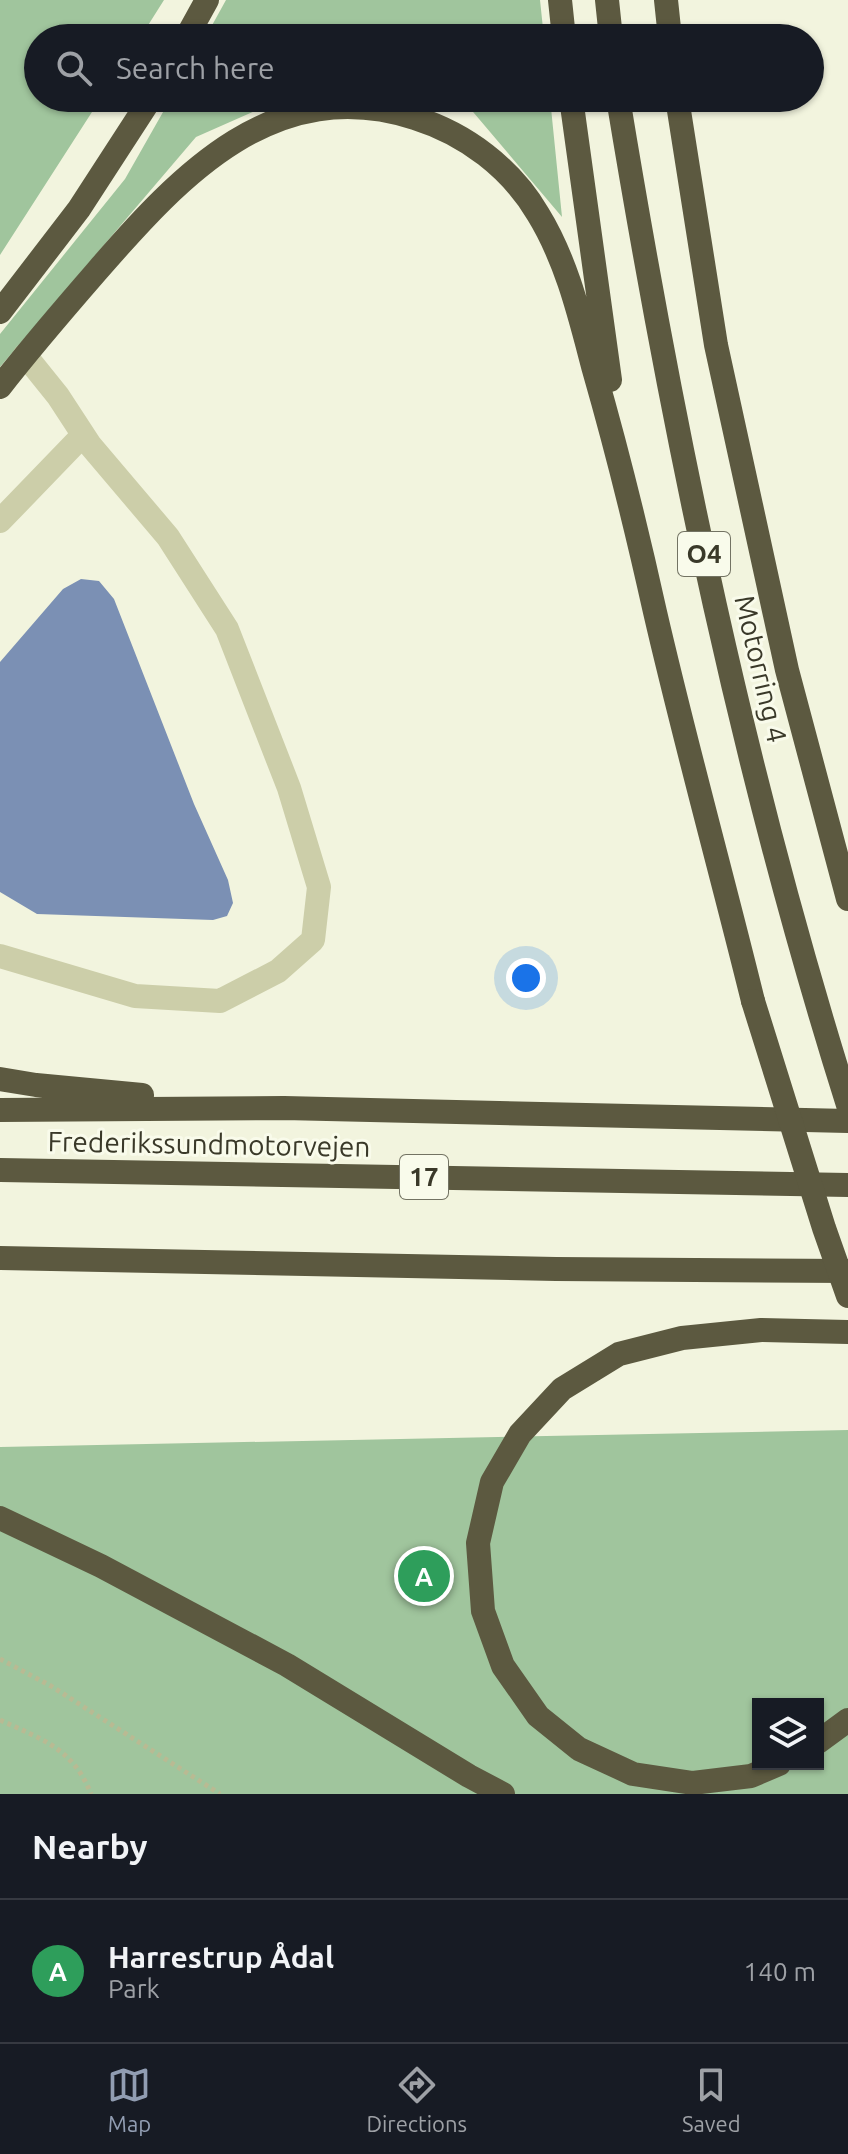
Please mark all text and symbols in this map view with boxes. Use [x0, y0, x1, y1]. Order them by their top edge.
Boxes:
search box [24, 24, 824, 112]
icon: search [52, 46, 96, 90]
text: Search here [116, 51, 275, 85]
road number: O4 [678, 532, 730, 576]
street label: Motorring 4 [729, 592, 794, 746]
your location [506, 958, 546, 998]
street label: Frederikssundmotorvejen [47, 1125, 371, 1162]
road number: 17 [400, 1155, 448, 1199]
pin: A [398, 1546, 450, 1606]
map controls [752, 1698, 824, 1770]
button: layers [752, 1698, 824, 1770]
text: Nearby [32, 1827, 147, 1865]
text: Harrestrup Ådal [108, 1940, 334, 1974]
text: A [49, 1957, 67, 1986]
text: 140 m [744, 1957, 816, 1986]
text: Park [108, 1974, 160, 2003]
tab: Map [107, 2063, 151, 2136]
tab: Directions [366, 2063, 467, 2136]
tab: Saved [682, 2063, 741, 2136]

